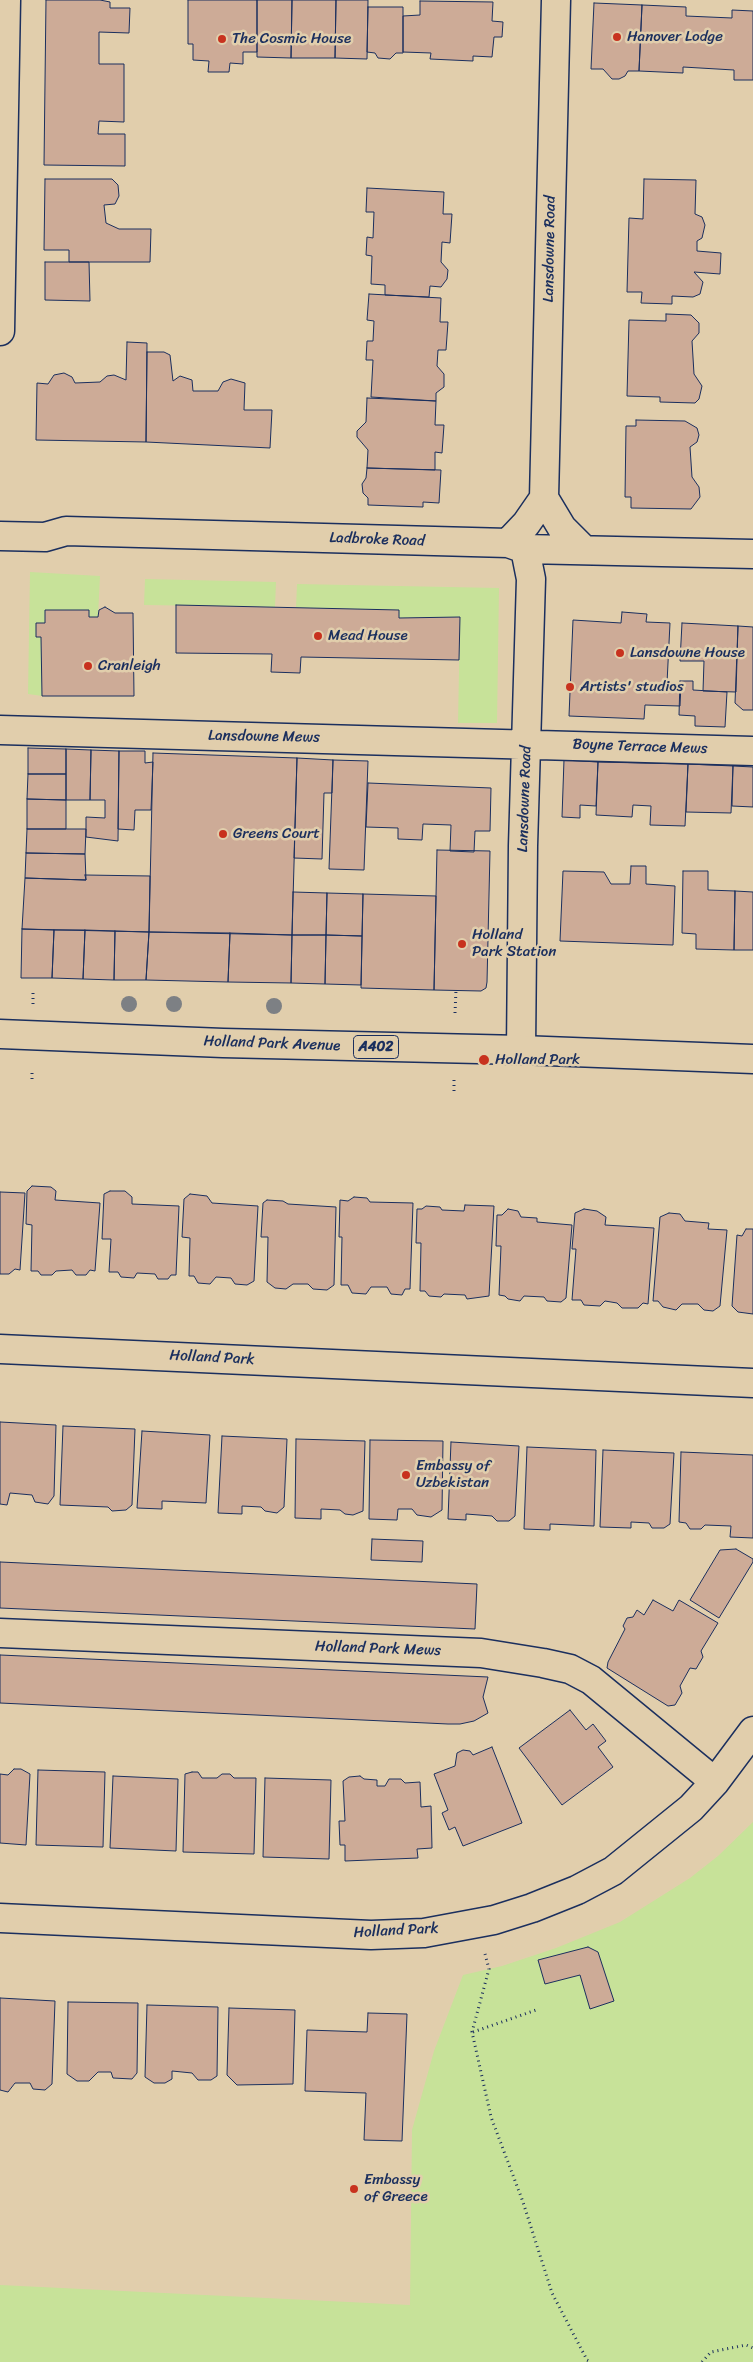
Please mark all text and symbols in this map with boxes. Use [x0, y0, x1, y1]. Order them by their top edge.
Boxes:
place label: Hanover Lodge [627, 28, 723, 46]
place label: The Cosmic House [232, 30, 351, 48]
marker: Hanover Lodge [611, 31, 623, 43]
marker: The Cosmic House [216, 33, 228, 45]
street label: Lansdowne Road [540, 195, 560, 303]
street label: Ladbroke Road [329, 529, 425, 551]
place label: Mead House [328, 627, 408, 645]
marker: Mead House [312, 630, 324, 642]
place label: Lansdowne House [630, 644, 745, 662]
marker: Lansdowne House [614, 647, 626, 659]
place label: Cranleigh [98, 657, 161, 675]
marker: Cranleigh [82, 660, 94, 672]
place label: Artists' studios [580, 678, 684, 696]
marker: Artists' studios [564, 681, 576, 693]
street label: Lansdowne Mews [208, 727, 320, 747]
street label: Boyne Terrace Mews [572, 736, 708, 758]
street label: Lansdowne Road [514, 745, 536, 853]
place label: Greens Court [233, 825, 320, 843]
marker: Greens Court [217, 828, 229, 840]
place label: Holland Park Station [472, 926, 556, 961]
marker: Holland Park Station [456, 938, 468, 950]
street label: Holland Park Avenue [203, 1033, 341, 1055]
road number: A402 [354, 1036, 398, 1058]
place label: Holland Park [495, 1051, 580, 1069]
marker: Holland Park [477, 1053, 491, 1067]
street label: Holland Park [169, 1347, 255, 1369]
place label: Embassy of Uzbekistan [416, 1457, 490, 1492]
marker: Embassy of Uzbekistan [400, 1469, 412, 1481]
street label: Holland Park Mews [315, 1638, 441, 1660]
street label: Holland Park [353, 1920, 439, 1942]
place label: Embassy of Greece [364, 2171, 428, 2206]
marker: Embassy of Greece [348, 2183, 360, 2195]

